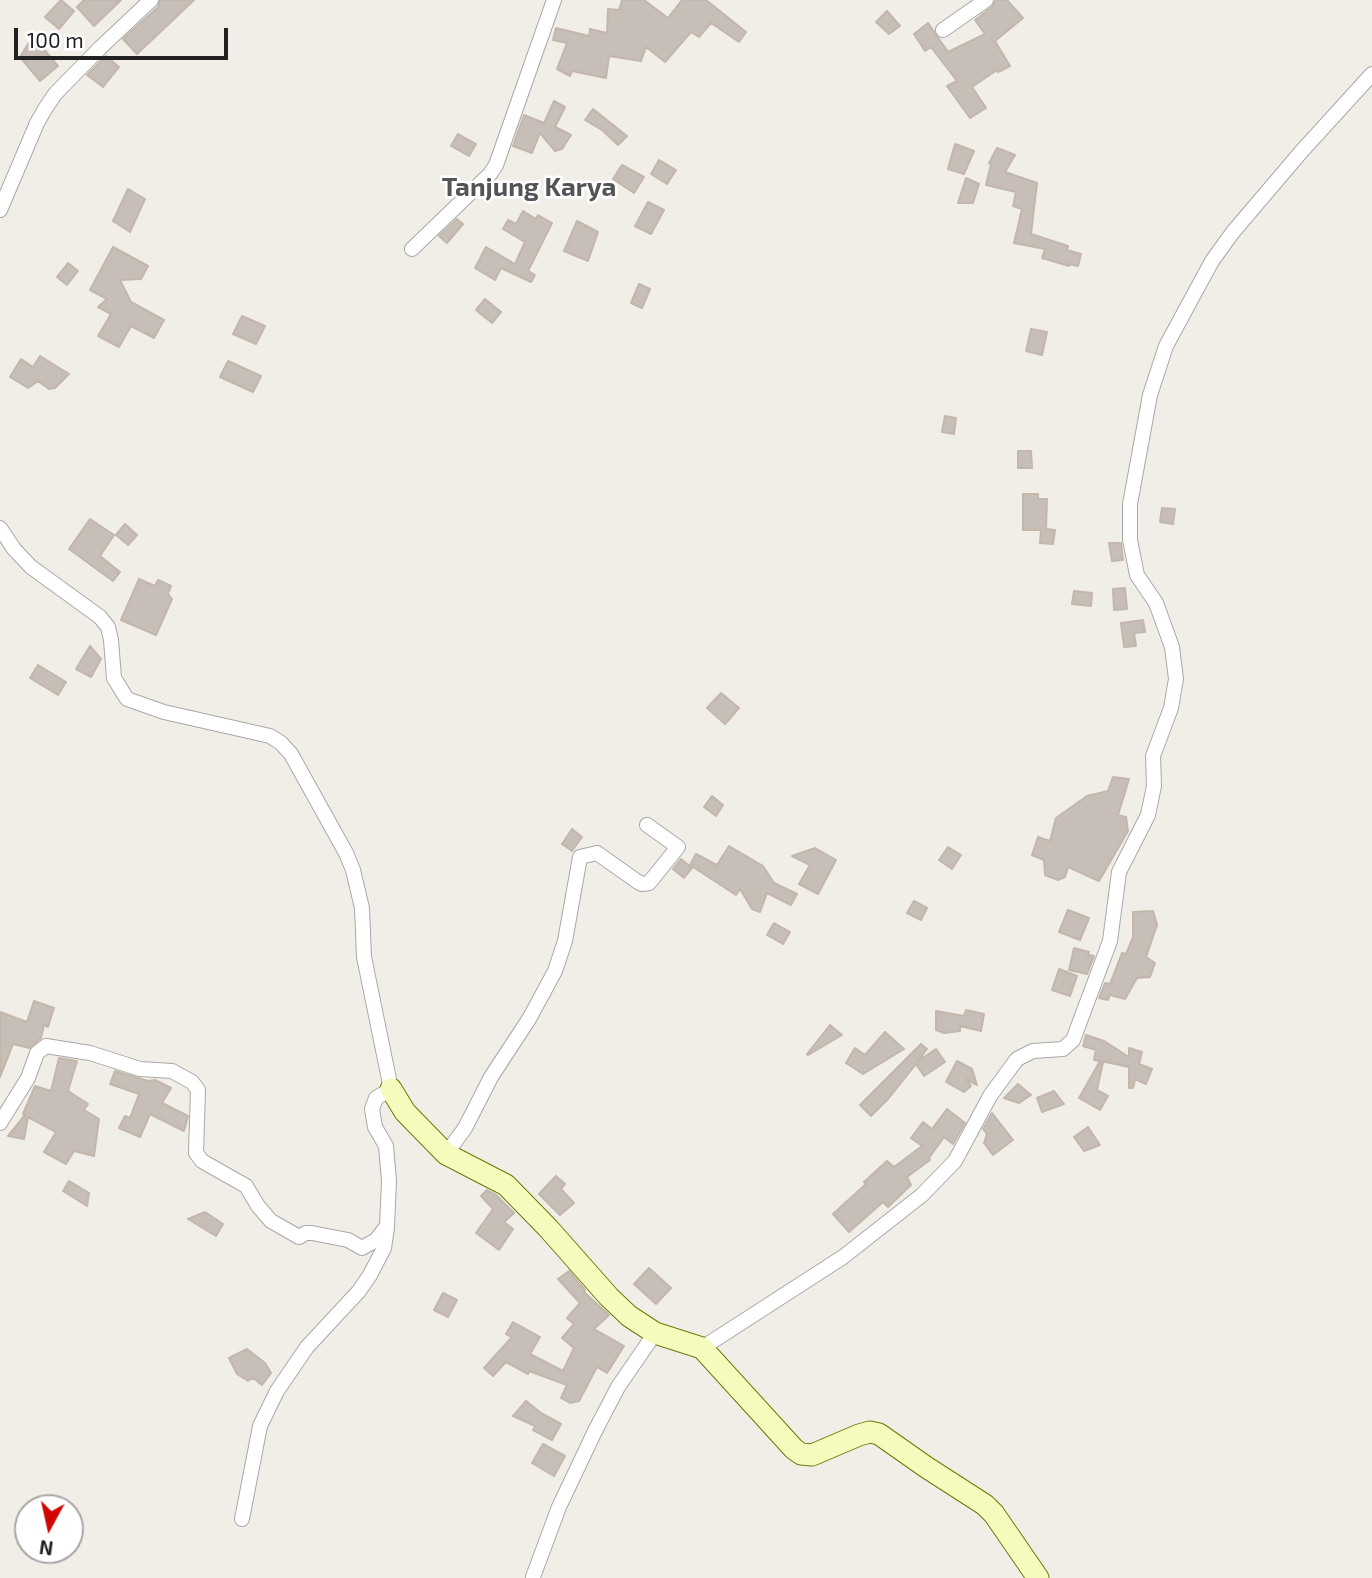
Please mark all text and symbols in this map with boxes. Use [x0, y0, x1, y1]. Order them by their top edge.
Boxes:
scale bar [18, 14, 231, 58]
text: 100 m [27, 27, 84, 52]
district label: Tanjung Karya [442, 171, 616, 203]
north arrow [14, 1494, 84, 1564]
text: N [38, 1536, 55, 1561]

